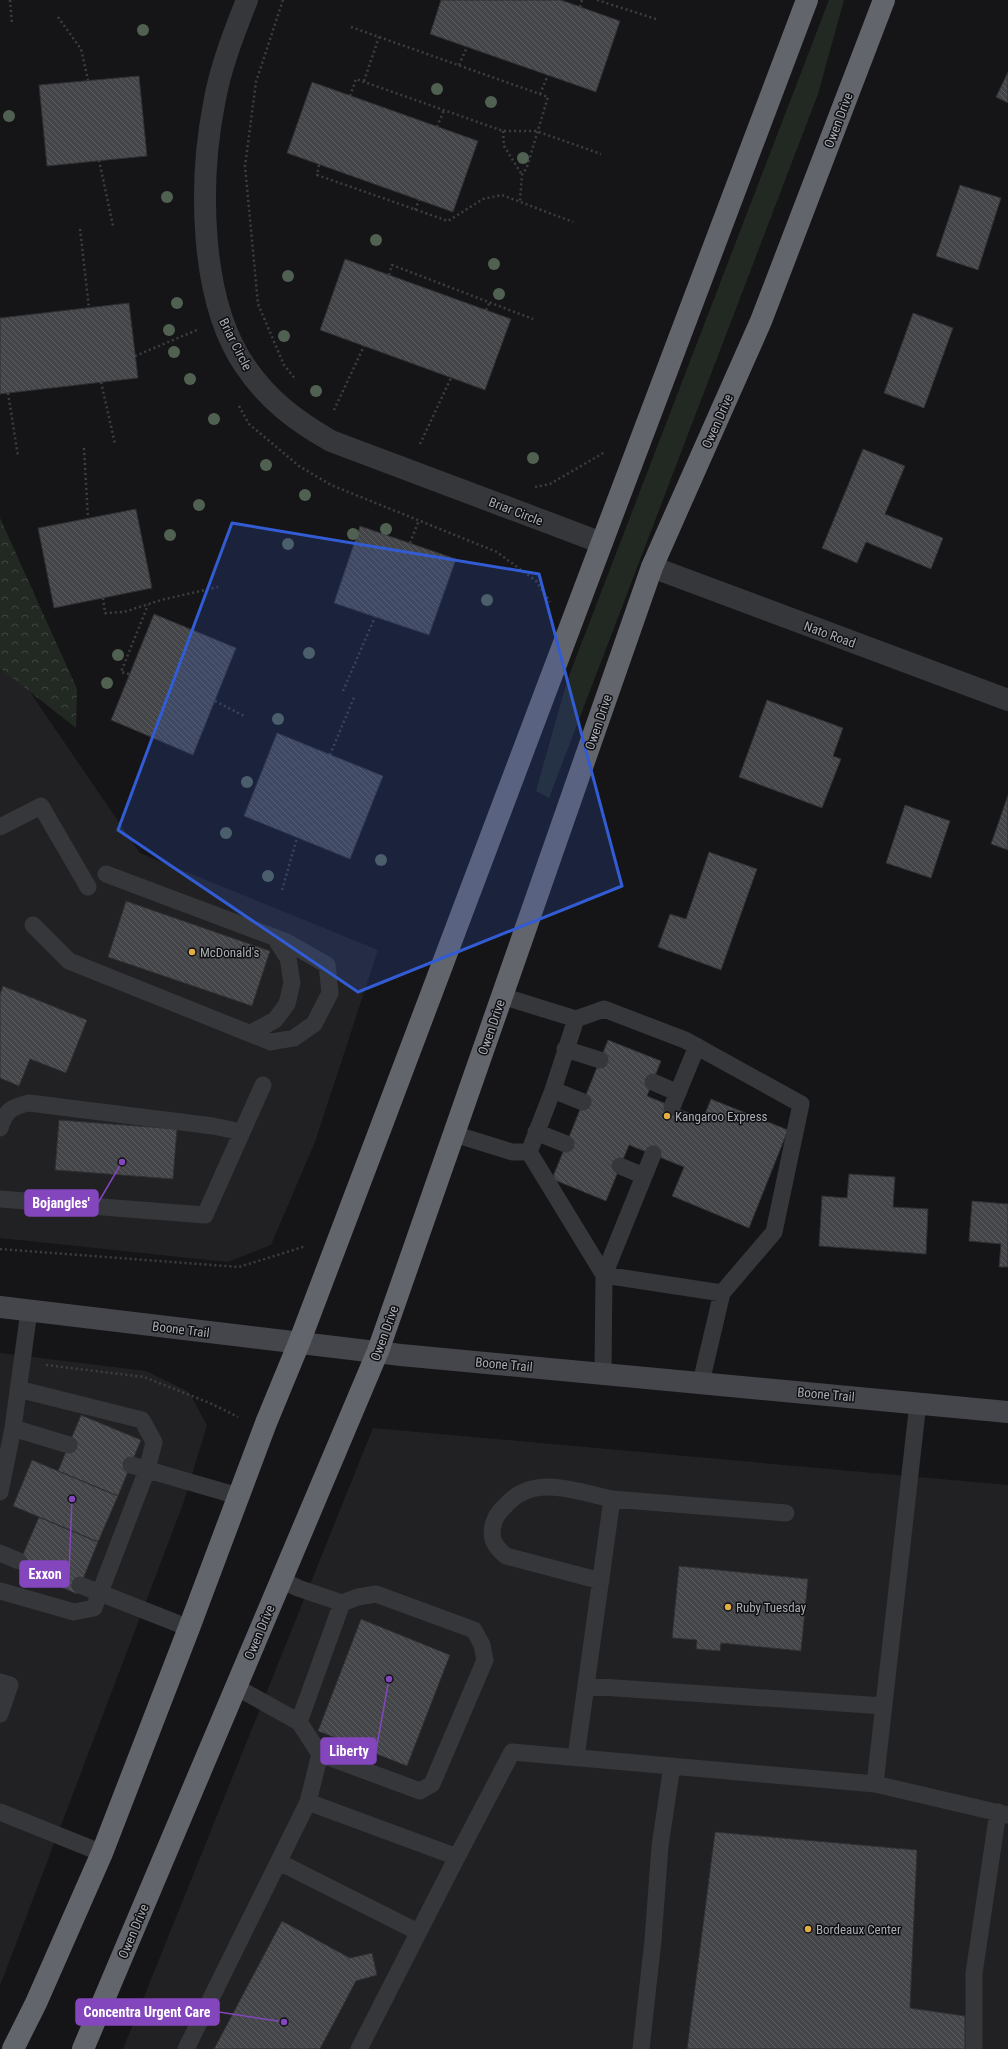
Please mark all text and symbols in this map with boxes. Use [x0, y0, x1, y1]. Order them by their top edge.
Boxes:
street label: Owen Drive [821, 91, 856, 150]
street label: Briar Circle [216, 316, 255, 373]
street label: Owen Drive [699, 392, 736, 451]
street label: Briar Circle [487, 494, 545, 529]
street label: Nato Road [802, 618, 858, 651]
street label: Owen Drive [582, 693, 615, 752]
place label: McDonald's [200, 945, 259, 960]
marker: McDonald's [187, 947, 197, 957]
street label: Owen Drive [475, 998, 508, 1057]
place label: Kangaroo Express [675, 1109, 768, 1124]
marker: Kangaroo Express [662, 1111, 672, 1121]
callout: Bojangles' [25, 1190, 98, 1216]
text: Bojangles' [32, 1195, 90, 1211]
street label: Owen Drive [368, 1304, 401, 1363]
street label: Boone Trail [152, 1319, 210, 1340]
street label: Boone Trail [475, 1355, 533, 1374]
street label: Boone Trail [797, 1385, 855, 1404]
callout: Exxon [20, 1561, 69, 1587]
text: Exxon [28, 1566, 62, 1582]
place label: Ruby Tuesday [736, 1600, 807, 1615]
marker: Ruby Tuesday [723, 1602, 733, 1612]
street label: Owen Drive [241, 1603, 278, 1662]
callout: Liberty [321, 1738, 376, 1764]
text: Liberty [329, 1743, 369, 1759]
street label: Owen Drive [115, 1902, 152, 1961]
place label: Bordeaux Center [816, 1922, 901, 1937]
marker: Bordeaux Center [803, 1924, 813, 1934]
callout: Concentra Urgent Care [76, 1999, 219, 2025]
text: Concentra Urgent Care [84, 2004, 211, 2020]

